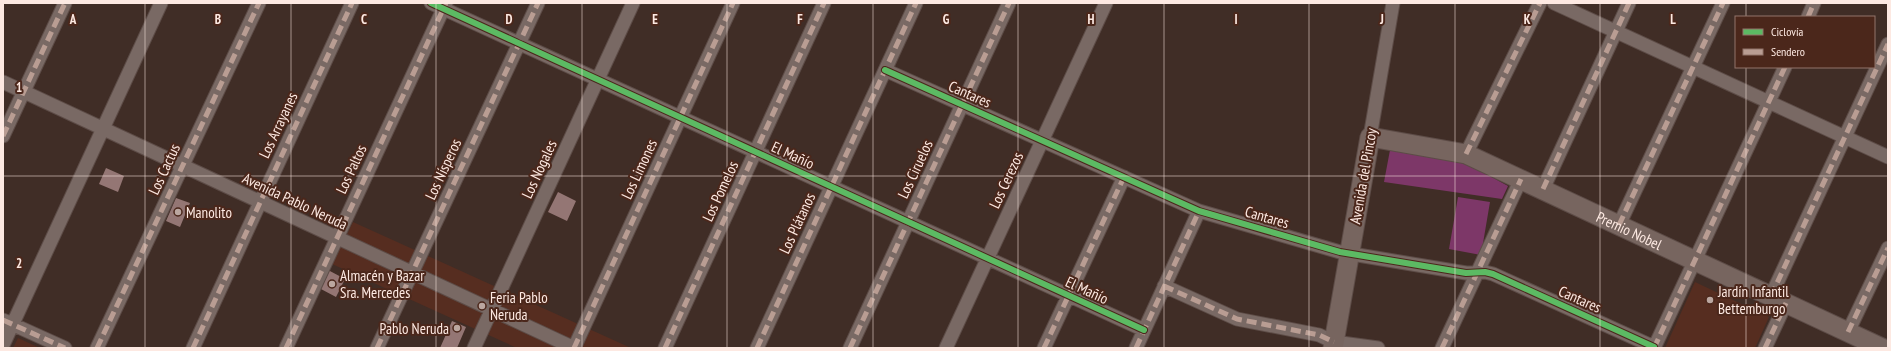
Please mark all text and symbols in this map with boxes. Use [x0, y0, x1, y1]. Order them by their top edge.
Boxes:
text: A [69, 11, 77, 28]
text: B [215, 11, 221, 28]
text: C [361, 11, 367, 28]
text: D [506, 11, 513, 28]
text: E [652, 11, 658, 28]
text: F [797, 11, 803, 28]
text: G [943, 11, 950, 28]
text: H [1088, 11, 1095, 28]
text: I [1234, 11, 1238, 28]
text: J [1379, 11, 1384, 28]
text: K [1524, 11, 1531, 28]
text: L [1670, 11, 1676, 28]
legend [1735, 16, 1875, 68]
text: Ciclovía [1771, 24, 1803, 39]
text: Sendero [1771, 44, 1805, 59]
street label: Cantares [946, 76, 994, 112]
text: 1 [16, 79, 22, 96]
street label: Los Arrayanes [254, 89, 302, 161]
street label: Avenida del Pincoy [1345, 126, 1381, 226]
street label: Los Nísperos [421, 135, 465, 203]
street label: Los Limones [617, 136, 661, 202]
street label: Los Nogales [517, 137, 561, 201]
street label: El Mañío [769, 137, 817, 173]
street label: Los Ciruelos [893, 137, 937, 201]
street label: Los Cactus [144, 141, 184, 197]
street label: Los Paltos [331, 142, 371, 196]
street label: Los Cerezos [985, 149, 1027, 211]
street label: Los Pomelos [698, 158, 742, 224]
street label: Avenida Pablo Neruda [240, 168, 350, 234]
street label: Los Plátanos [775, 190, 819, 256]
street label: Cantares [1243, 202, 1291, 232]
place label: Manolito [186, 203, 232, 222]
marker: Manolito [173, 207, 183, 217]
street label: Premio Nobel [1594, 207, 1666, 254]
text: 2 [16, 255, 22, 272]
place label: Almacén y Bazar Sra. Mercedes [340, 266, 425, 302]
street label: El Mañío [1063, 272, 1111, 308]
marker: Almacén y Bazar Sra. Mercedes [327, 279, 337, 289]
street label: Cantares [1556, 281, 1604, 317]
place label: Jardín Infantil Bettemburgo [1717, 282, 1789, 318]
place label: Feria Pablo Neruda [490, 288, 548, 324]
marker: Jardín Infantil Bettemburgo [1705, 295, 1715, 305]
marker: Feria Pablo Neruda [477, 301, 487, 311]
place label: Pablo Neruda [380, 319, 449, 338]
marker: Pablo Neruda [452, 323, 462, 333]

